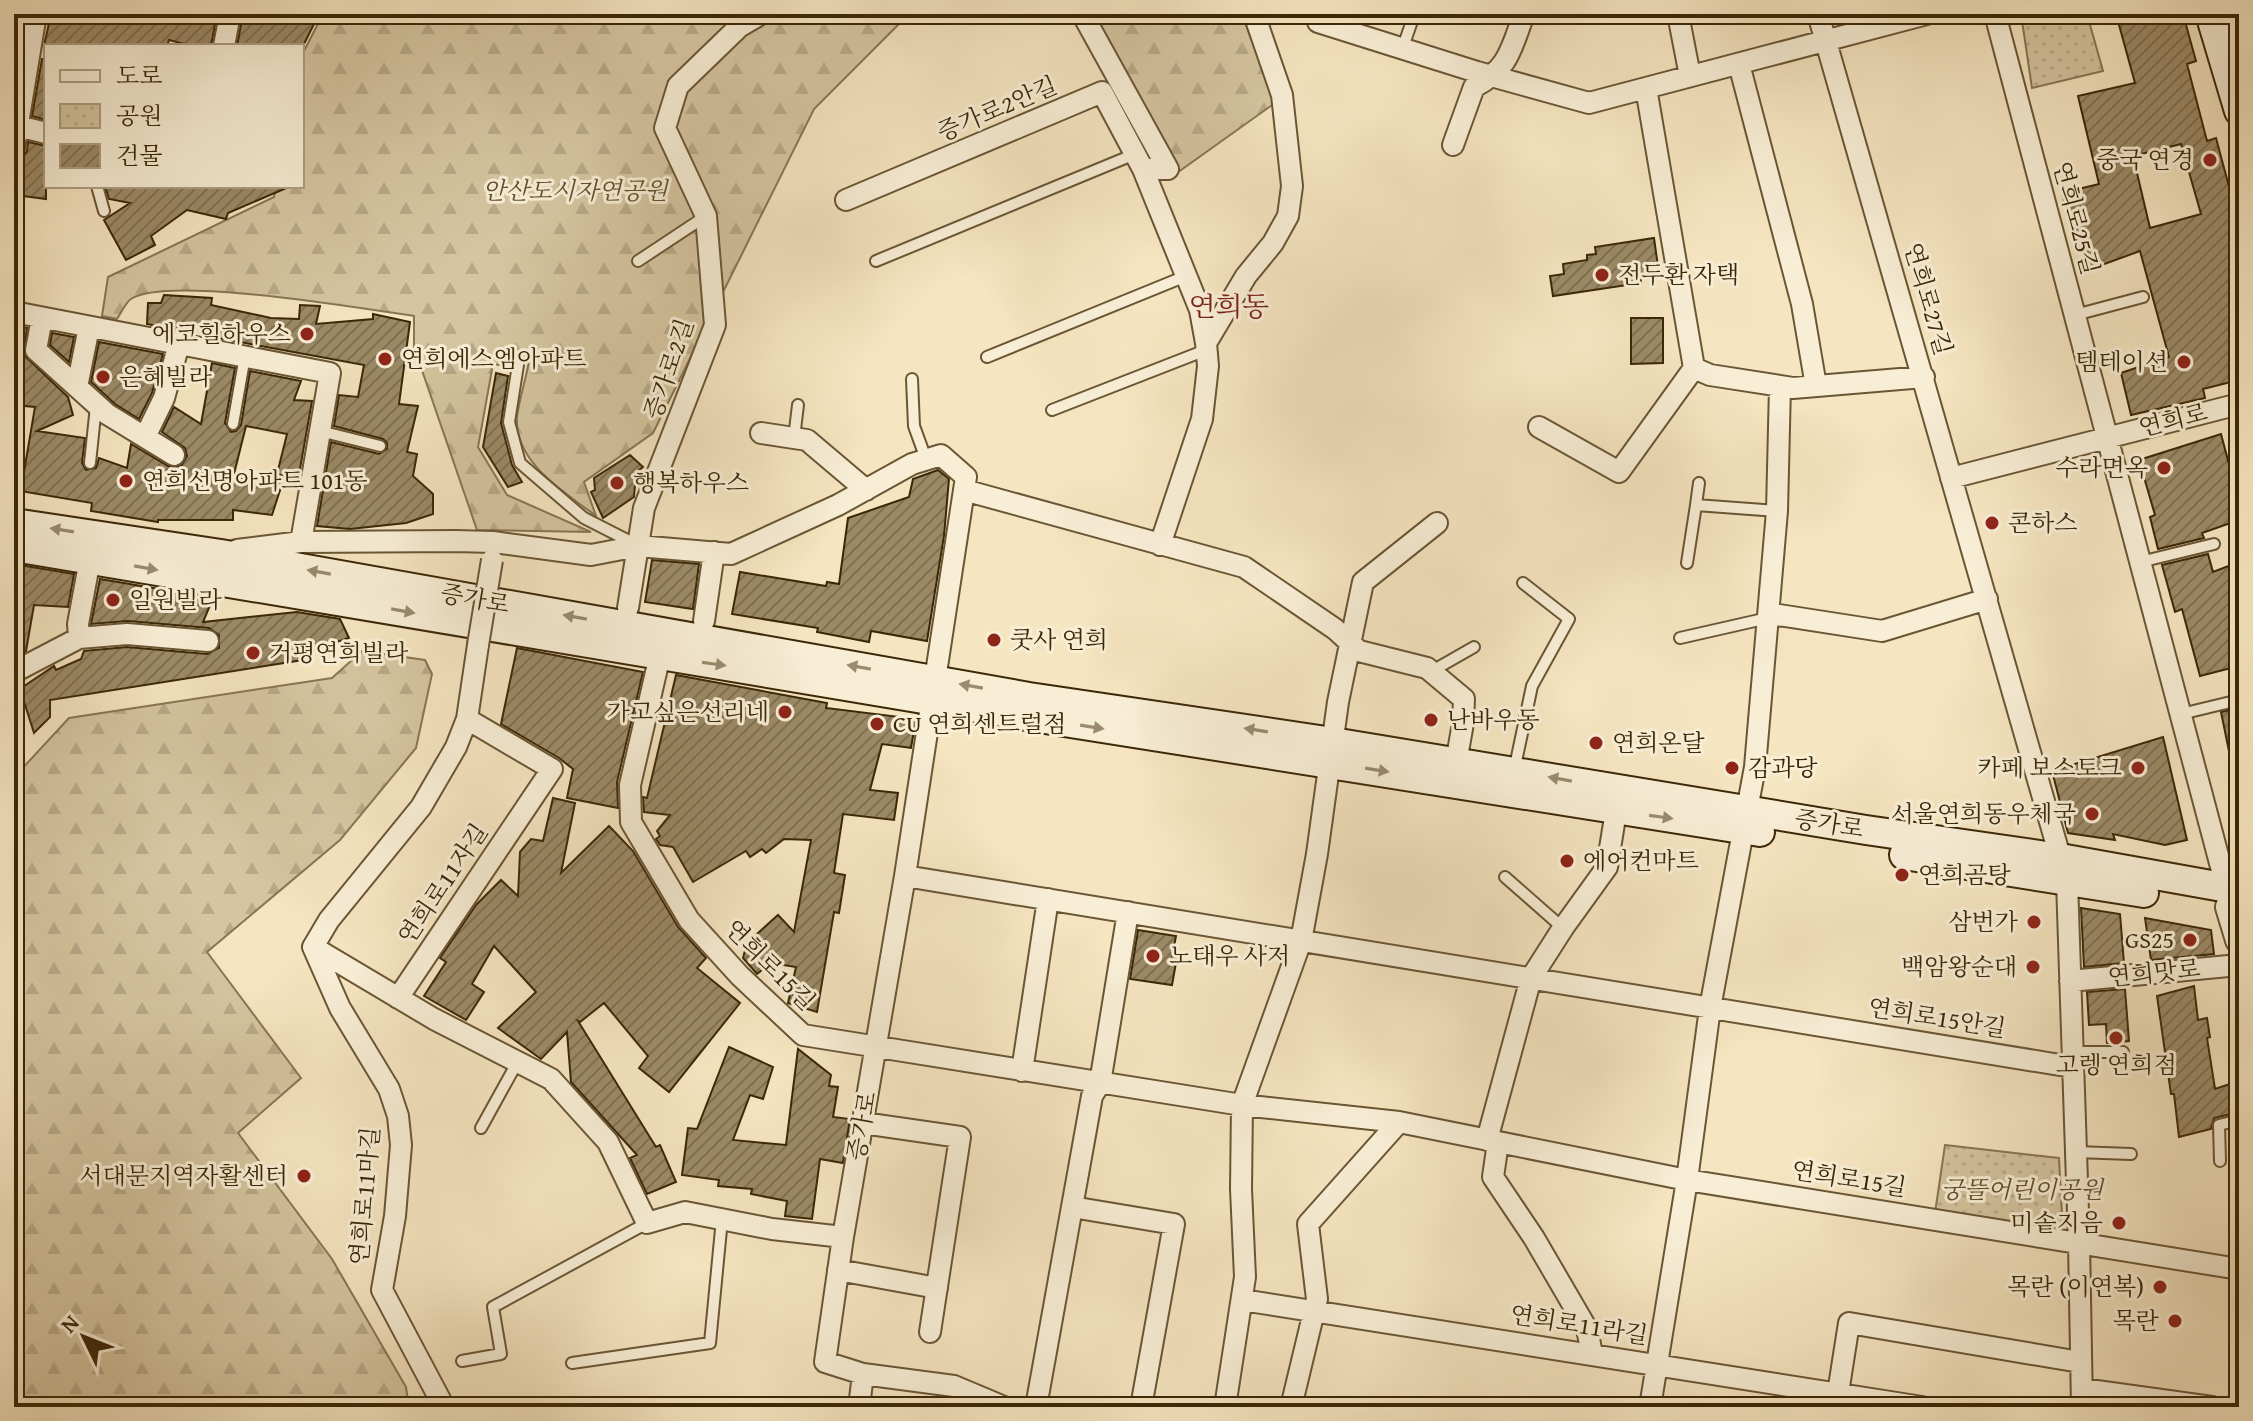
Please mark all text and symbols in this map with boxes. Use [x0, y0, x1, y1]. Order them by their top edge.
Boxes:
legend [44, 44, 304, 188]
text: 도로 [116, 58, 162, 93]
street label: 증가로2안길 [931, 68, 1062, 150]
text: 공원 [116, 98, 162, 133]
text: 건물 [116, 138, 162, 173]
place label: 중국 연경 [2096, 142, 2194, 177]
marker: 중국 연경 [2201, 151, 2219, 169]
street label: 연희로25길 [2045, 157, 2108, 278]
park label: 안산도시자연공원 [482, 173, 670, 208]
street label: 연희로27길 [1896, 238, 1961, 359]
place label: 전두환 자택 [1618, 257, 1739, 292]
marker: 전두환 자택 [1593, 266, 1611, 284]
district label: 연희동 [1188, 285, 1270, 326]
street label: 증가로2길 [635, 314, 702, 424]
place label: 에코힐하우스 [152, 316, 291, 351]
marker: 에코힐하우스 [298, 325, 316, 343]
place label: 연희에스엠아파트 [401, 341, 586, 376]
place label: 템테이션 [2075, 344, 2168, 379]
marker: 연희에스엠아파트 [376, 350, 394, 368]
marker: 템테이션 [2175, 353, 2193, 371]
place label: 은혜빌라 [119, 359, 213, 394]
marker: 은혜빌라 [94, 368, 112, 386]
street label: 연희로 [2135, 394, 2211, 445]
place label: 수라면옥 [2055, 450, 2148, 485]
marker: 수라면옥 [2155, 459, 2173, 477]
place label: 연희선명아파트 101동 [142, 463, 367, 498]
place label: 행복하우스 [633, 465, 749, 500]
marker: 연희선명아파트 101동 [117, 472, 135, 490]
marker: 행복하우스 [608, 474, 626, 492]
place label: 콘하스 [2008, 505, 2078, 540]
marker: 콘하스 [1983, 514, 2001, 532]
one-way arrow [49, 524, 74, 536]
one-way arrow [134, 563, 159, 575]
one-way arrow [306, 565, 331, 577]
street label: 증가로 [438, 575, 512, 622]
place label: 일원빌라 [129, 582, 223, 617]
marker: 일원빌라 [104, 591, 122, 609]
one-way arrow [391, 605, 416, 617]
one-way arrow [562, 610, 587, 622]
place label: 쿳사 연희 [1010, 622, 1108, 657]
marker: 쿳사 연희 [985, 631, 1003, 649]
place label: 거평연희빌라 [269, 635, 409, 670]
marker: 거평연희빌라 [244, 644, 262, 662]
one-way arrow [702, 658, 727, 671]
one-way arrow [846, 660, 871, 672]
one-way arrow [958, 680, 983, 692]
place label: 가고싶은선리네 [607, 694, 769, 729]
place label: 난바우동 [1447, 702, 1540, 737]
marker: 가고싶은선리네 [776, 703, 794, 721]
place label: CU 연희센트럴점 [893, 706, 1066, 741]
marker: 난바우동 [1422, 711, 1440, 729]
marker: CU 연희센트럴점 [868, 715, 886, 733]
one-way arrow [1080, 721, 1105, 733]
one-way arrow [1243, 724, 1268, 736]
place label: 연희온달 [1612, 725, 1706, 760]
marker: 연희온달 [1587, 734, 1605, 752]
place label: 감과당 [1748, 750, 1818, 785]
place label: 카페 보스토크 [1978, 750, 2122, 785]
marker: 감과당 [1723, 759, 1741, 777]
marker: 카페 보스토크 [2129, 759, 2147, 777]
one-way arrow [1365, 765, 1390, 777]
one-way arrow [1547, 773, 1572, 785]
place label: 서울연희동우체국 [1891, 796, 2076, 831]
street label: 증가로 [1792, 801, 1866, 846]
marker: 서울연희동우체국 [2083, 805, 2101, 823]
one-way arrow [1649, 811, 1674, 824]
street label: 연희로11자길 [389, 816, 496, 951]
place label: 에어컨마트 [1583, 843, 1699, 878]
marker: 에어컨마트 [1558, 852, 1576, 870]
place label: 연희곰탕 [1918, 857, 2012, 892]
marker: 연희곰탕 [1893, 866, 1911, 884]
place label: 삼번가 [1948, 904, 2018, 939]
street label: 연희로15길 [717, 911, 824, 1018]
marker: 삼번가 [2025, 913, 2043, 931]
place label: GS25 [2125, 922, 2174, 957]
marker: GS25 [2181, 931, 2199, 949]
place label: 노태우 사저 [1169, 938, 1290, 973]
marker: 노태우 사저 [1144, 947, 1162, 965]
place label: 백암왕순대 [1901, 949, 2017, 984]
street label: 연희맛로 [2106, 950, 2202, 995]
marker: 백암왕순대 [2024, 958, 2042, 976]
street label: 연희로15안길 [1866, 989, 2008, 1046]
marker: 고렝 연희점 [2107, 1029, 2125, 1047]
place label: 고렝 연희점 [2055, 1047, 2177, 1082]
street label: 증가로 [838, 1089, 885, 1163]
street label: 연희로11마길 [341, 1125, 388, 1267]
street label: 연희로15길 [1789, 1152, 1909, 1205]
place label: 서대문지역자활센터 [79, 1158, 288, 1193]
marker: 서대문지역자활센터 [295, 1167, 313, 1185]
park label: 궁뜰어린이공원 [1941, 1172, 2105, 1207]
place label: 미솥지음 [2010, 1205, 2103, 1240]
marker: 미솥지음 [2110, 1214, 2128, 1232]
place label: 목란 (이연복) [2007, 1269, 2144, 1304]
marker: 목란 (이연복) [2151, 1278, 2169, 1296]
street label: 연희로11라길 [1508, 1296, 1650, 1353]
north arrow [44, 1297, 124, 1377]
place label: 목란 [2113, 1303, 2159, 1338]
text: N [53, 1307, 86, 1340]
marker: 목란 [2166, 1312, 2184, 1330]

